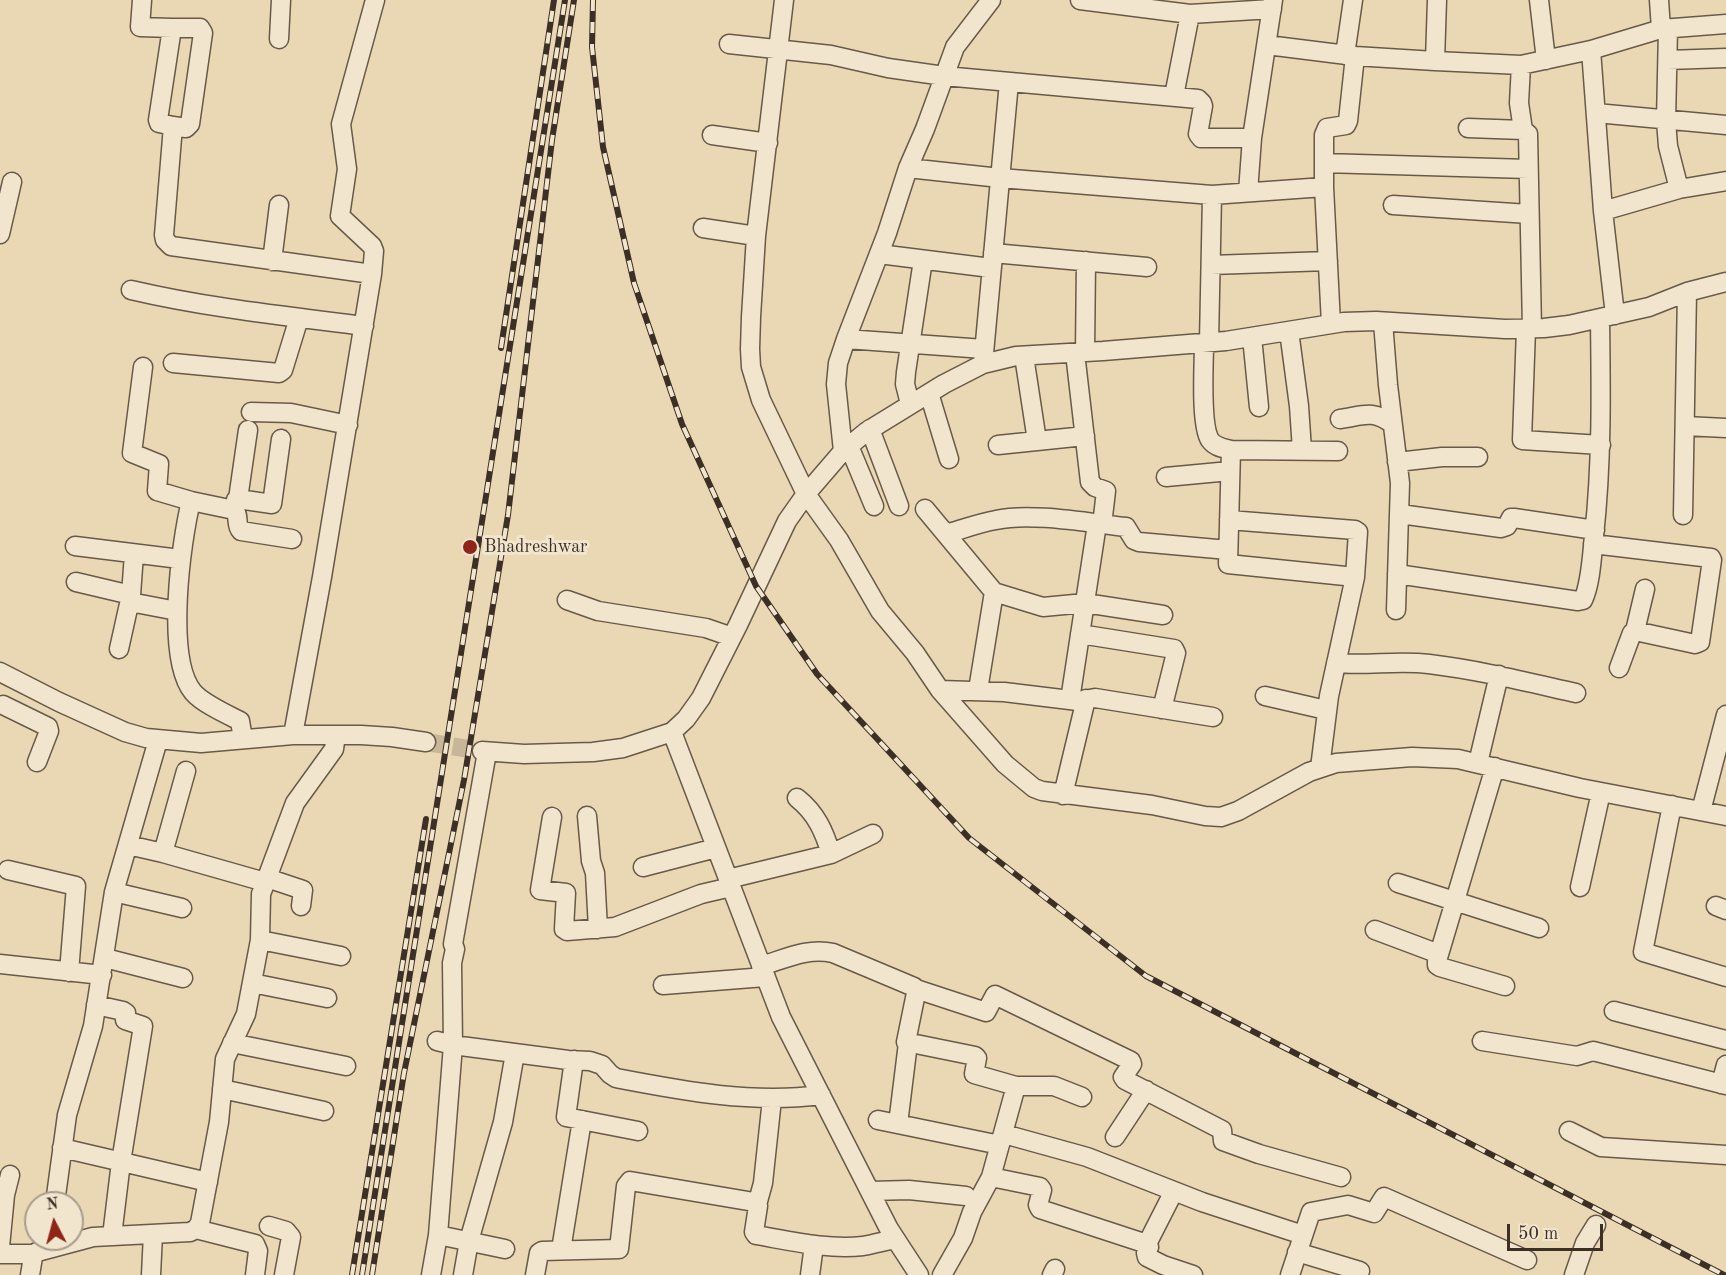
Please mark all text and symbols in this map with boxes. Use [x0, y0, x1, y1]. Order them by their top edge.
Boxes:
place label: Bhadreshwar [484, 536, 587, 558]
marker: Bhadreshwar [461, 538, 479, 556]
north arrow [24, 1191, 84, 1251]
text: N [45, 1196, 59, 1214]
scale bar [1510, 1212, 1606, 1250]
text: 50 m [1518, 1225, 1558, 1243]

